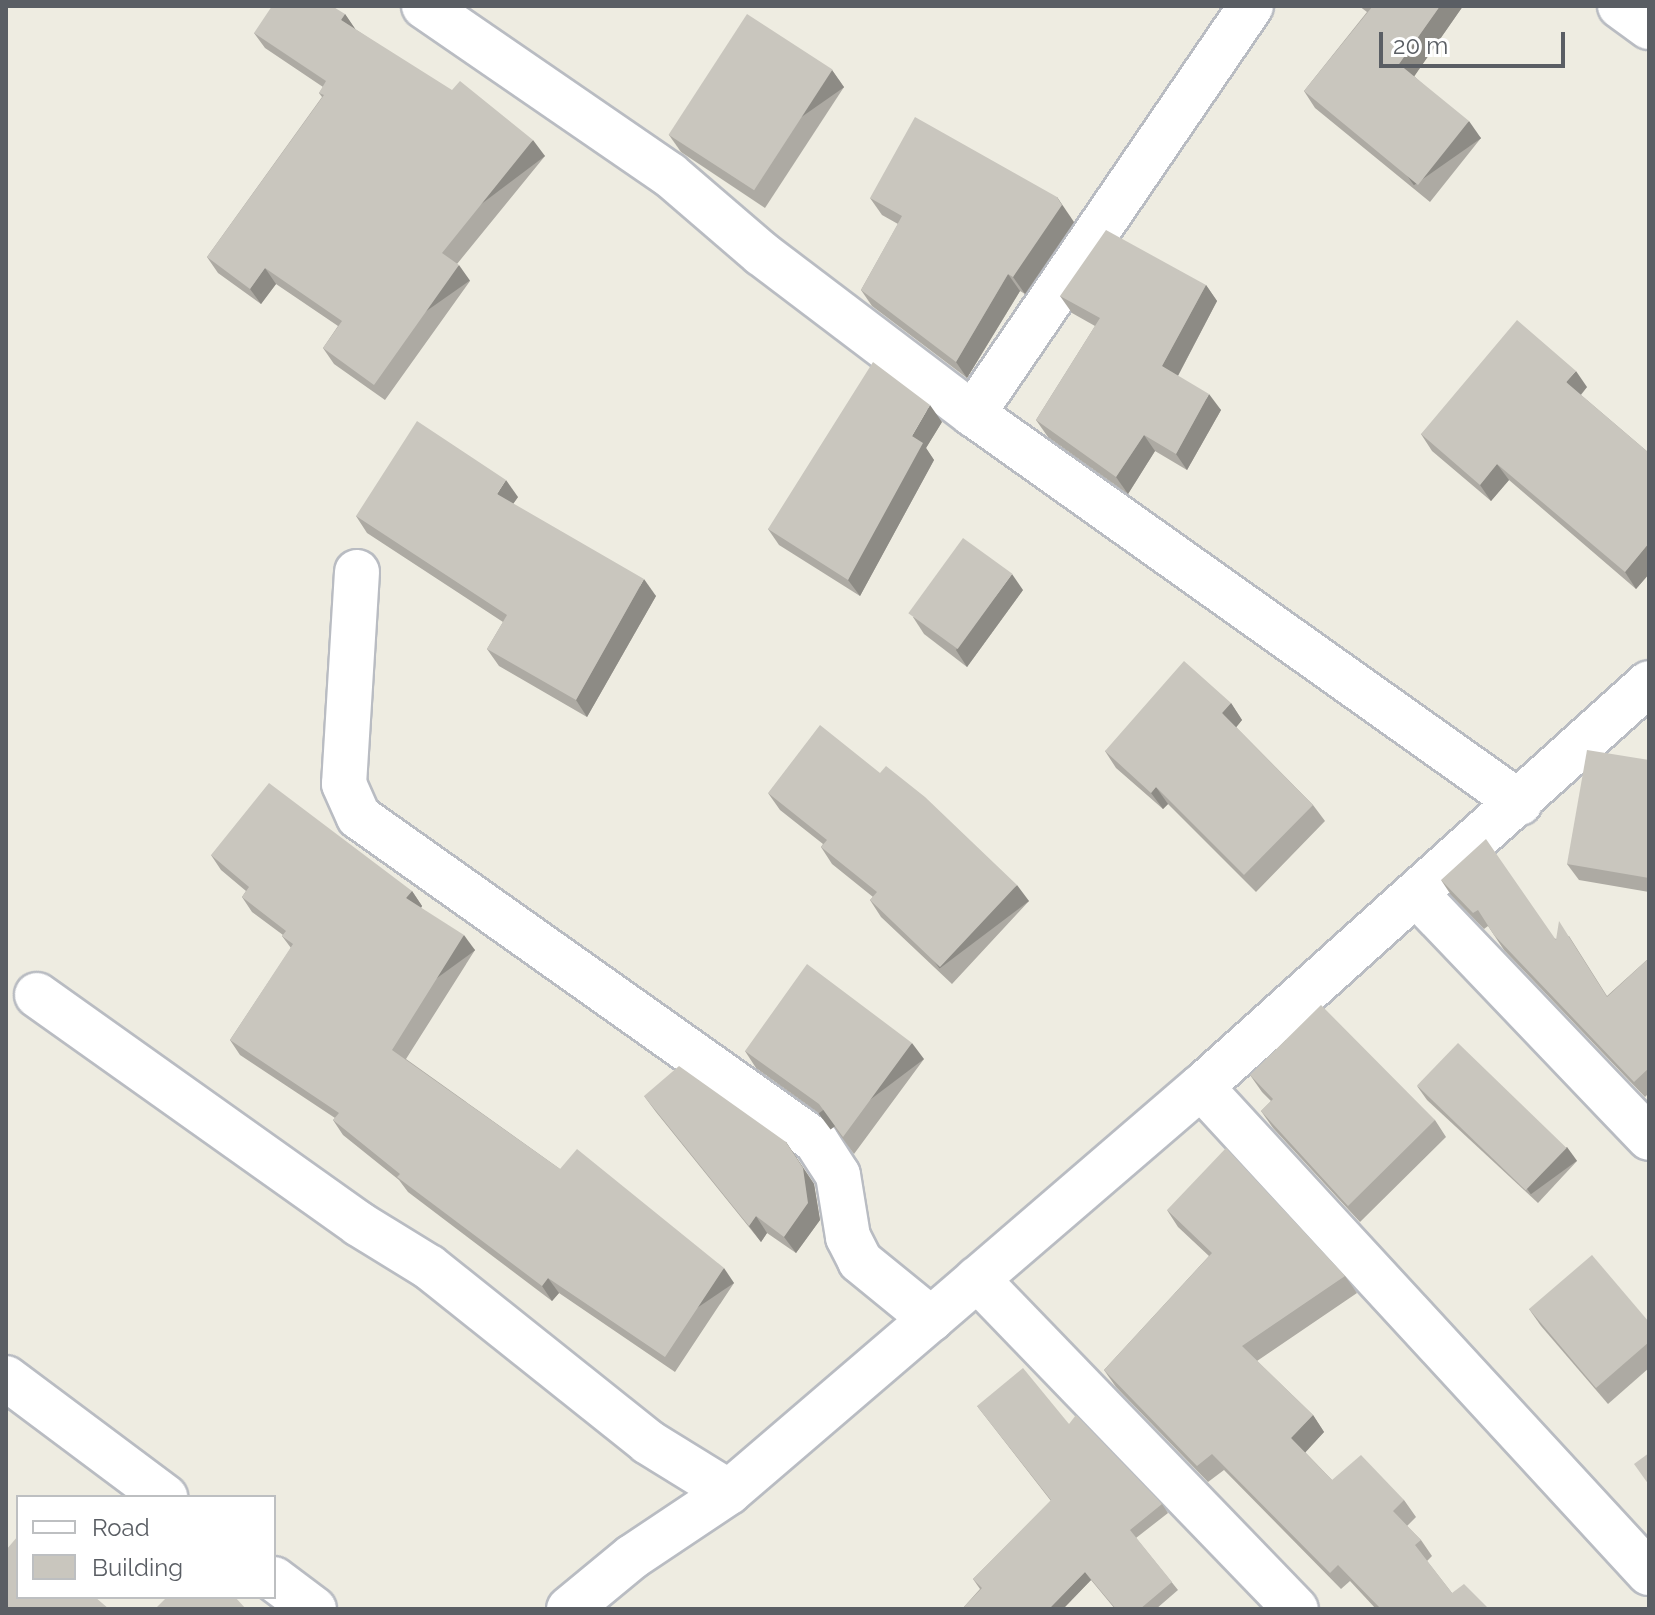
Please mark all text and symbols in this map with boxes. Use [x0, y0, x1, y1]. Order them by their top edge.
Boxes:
scale bar [1383, 16, 1569, 66]
text: 20 m [1393, 31, 1448, 60]
legend [16, 1495, 276, 1599]
text: Road [92, 1513, 150, 1542]
text: Building [92, 1553, 183, 1582]

